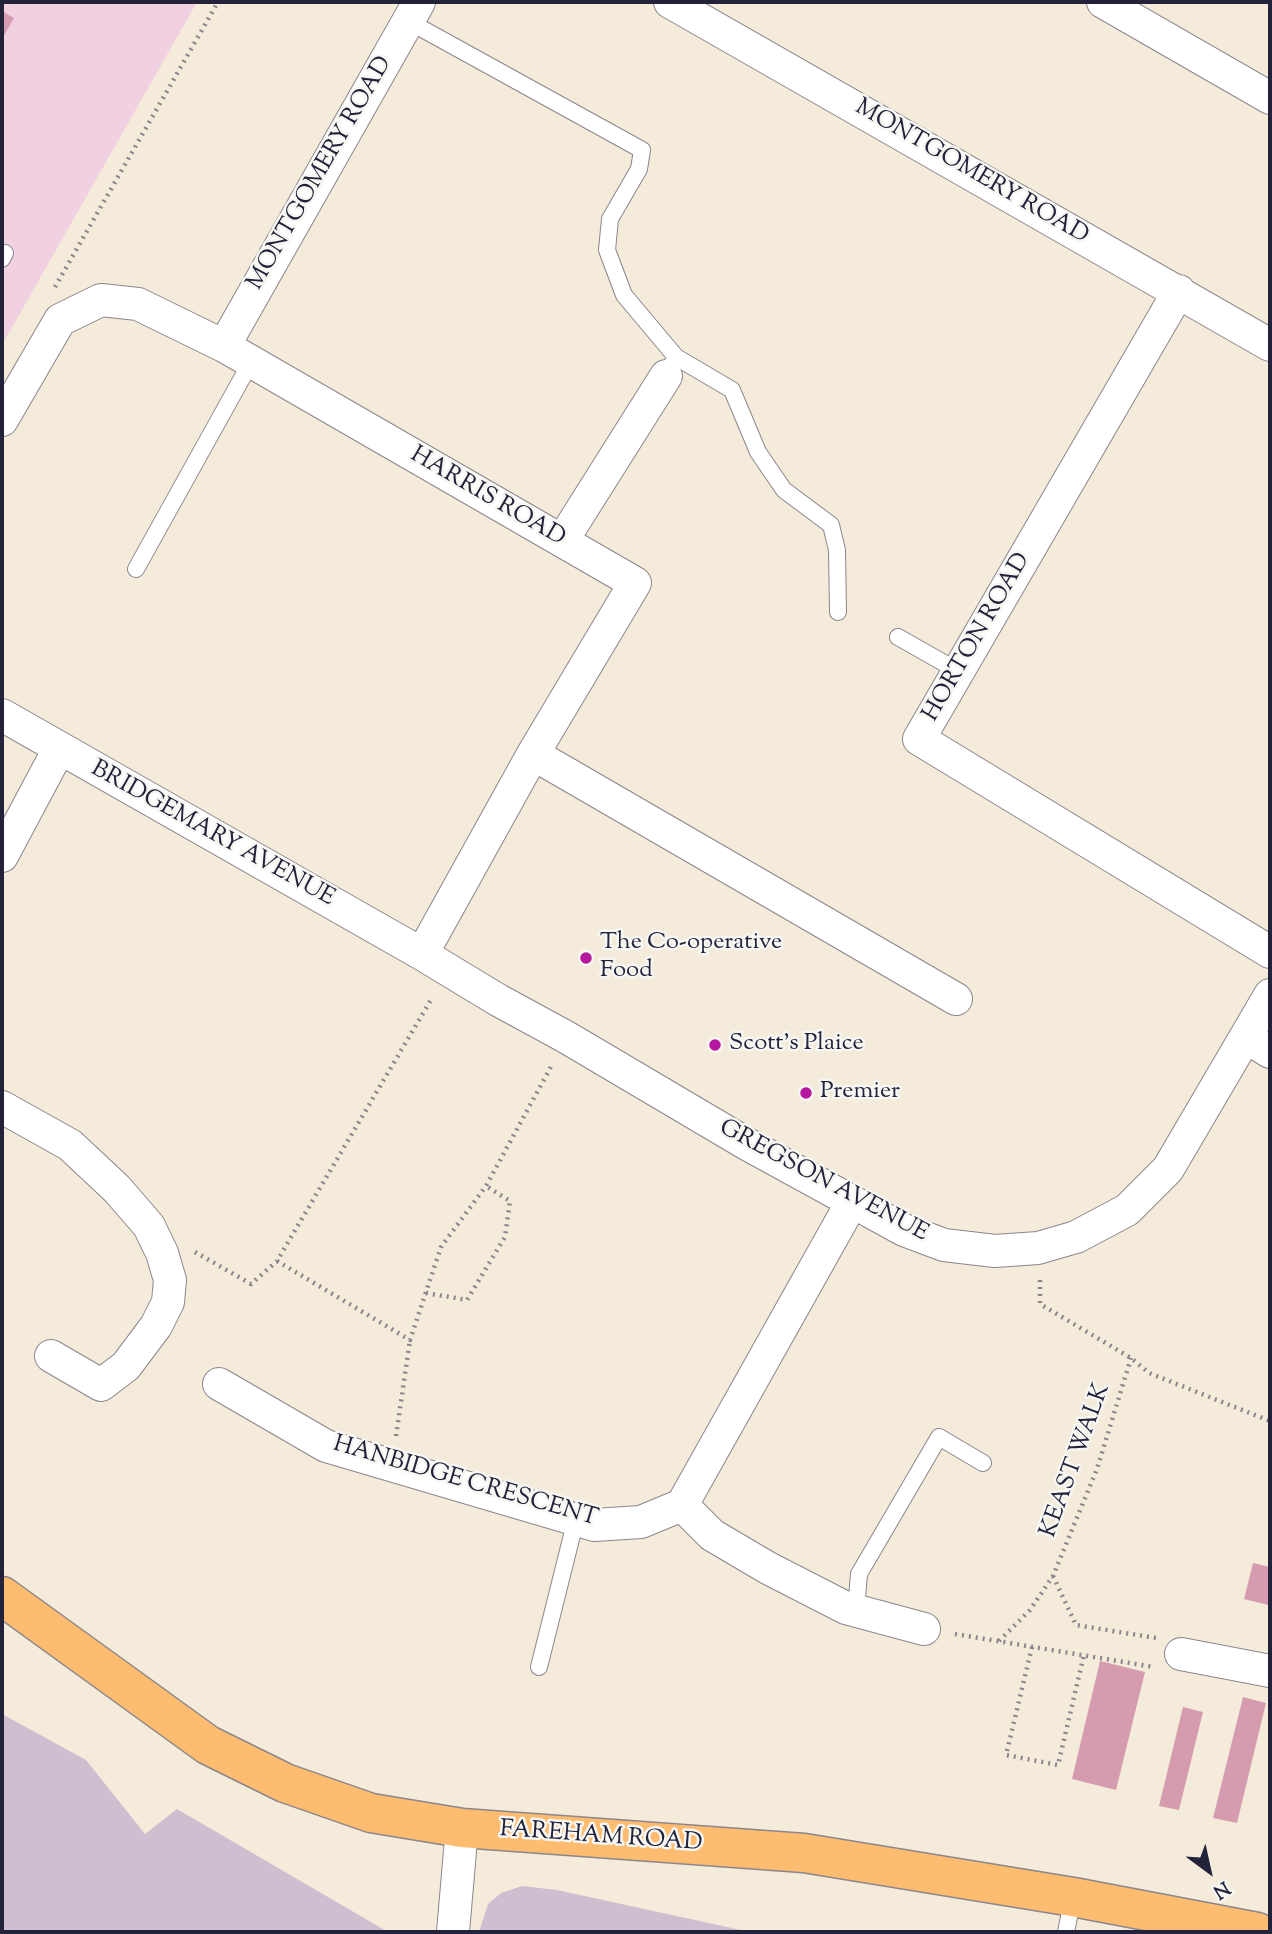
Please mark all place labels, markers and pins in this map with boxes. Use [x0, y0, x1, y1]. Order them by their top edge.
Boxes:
place label: The Co-operative Food [600, 930, 782, 986]
marker: The Co-operative Food [578, 950, 594, 966]
place label: Scott's Plaice [729, 1031, 864, 1059]
marker: Scott's Plaice [707, 1037, 723, 1053]
place label: Premier [820, 1079, 900, 1107]
marker: Premier [798, 1085, 814, 1101]

